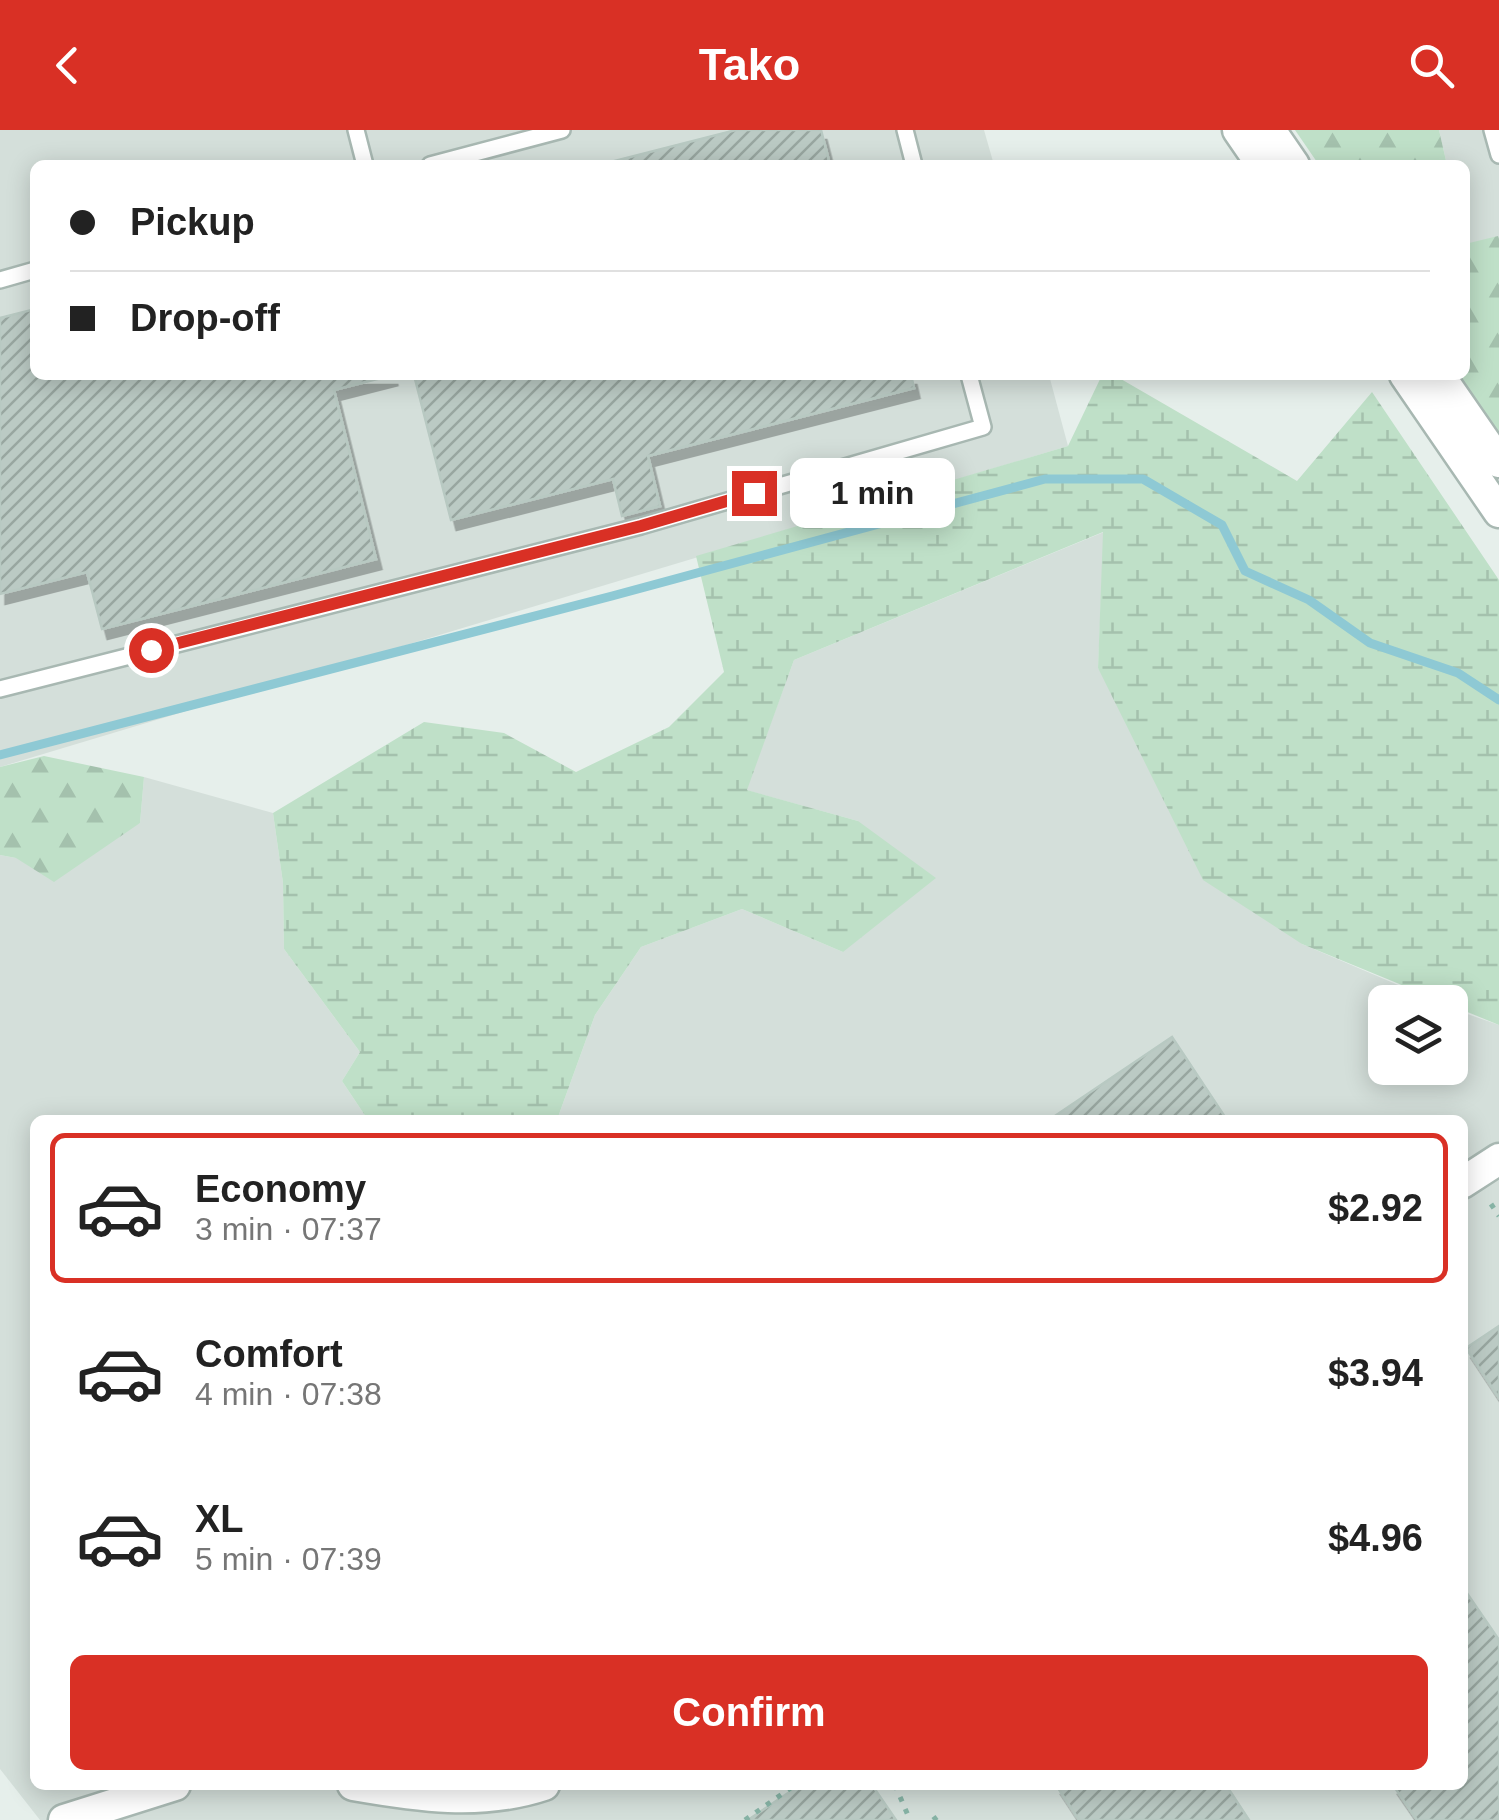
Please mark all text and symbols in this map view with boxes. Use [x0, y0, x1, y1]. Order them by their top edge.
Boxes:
icon: back [40, 38, 95, 93]
icon: search [1404, 38, 1459, 93]
text: Tako [699, 39, 800, 90]
text: Pickup [130, 201, 255, 243]
text: Drop-off [130, 297, 280, 339]
callout: 1 min [789, 458, 954, 528]
route end [732, 471, 777, 516]
text: 1 min [831, 475, 914, 511]
route start [129, 628, 174, 673]
map controls [1368, 985, 1468, 1085]
button: layers [1368, 985, 1468, 1085]
icon: car [75, 1163, 165, 1253]
text: Economy [195, 1168, 366, 1210]
text: $2.92 [1328, 1187, 1423, 1229]
text: 3 min · 07:37 [195, 1211, 382, 1247]
icon: car [75, 1328, 165, 1418]
text: Comfort [195, 1333, 343, 1375]
text: $3.94 [1328, 1352, 1423, 1394]
text: 4 min · 07:38 [195, 1376, 382, 1412]
icon: car [75, 1493, 165, 1583]
text: XL [195, 1498, 244, 1540]
text: $4.96 [1328, 1517, 1423, 1559]
text: 5 min · 07:39 [195, 1541, 382, 1577]
button: Confirm [70, 1655, 1428, 1770]

